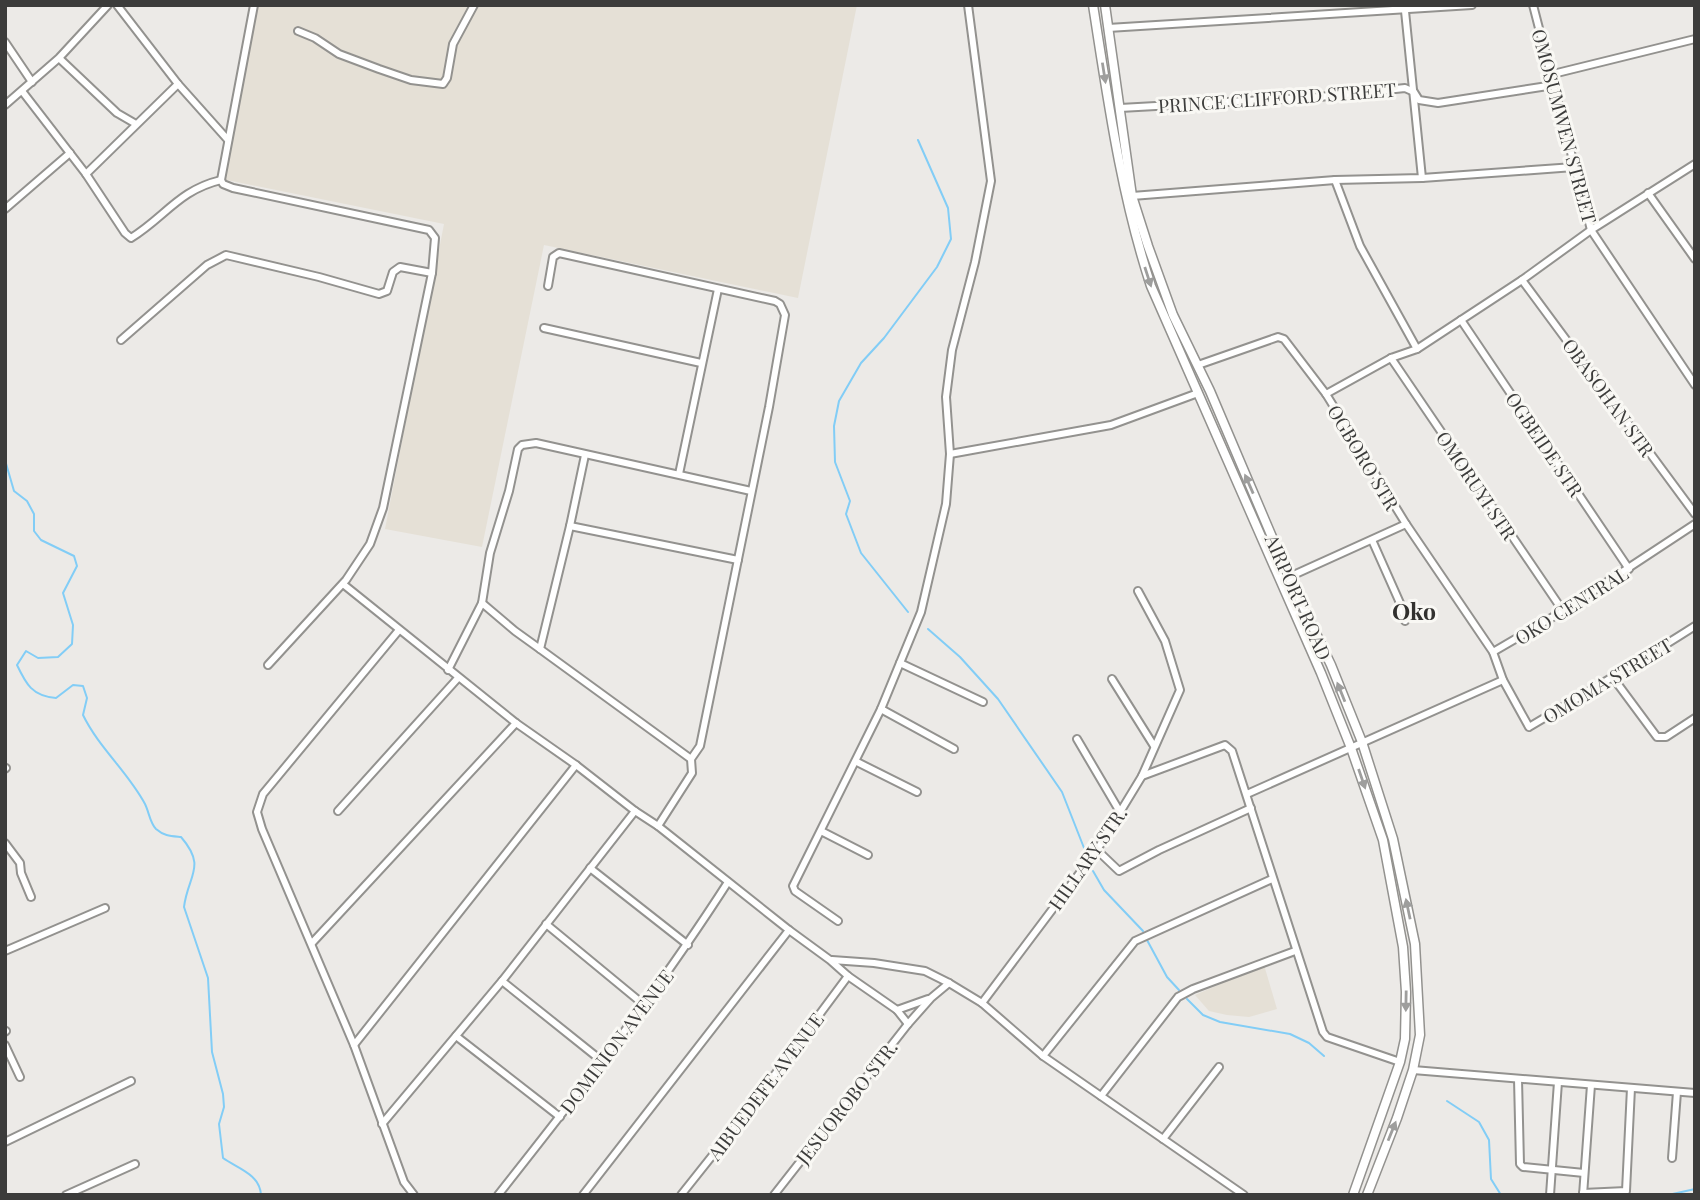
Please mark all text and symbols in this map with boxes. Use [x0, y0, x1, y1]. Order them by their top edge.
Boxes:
street label: OMOSUMWEN STREET [1527, 26, 1604, 226]
one-way arrow [1099, 62, 1110, 84]
street label: PRINCE CLIFFORD STREET [1157, 76, 1397, 118]
one-way arrow [1143, 267, 1154, 288]
street label: OBASOHAN STR [1557, 333, 1661, 462]
street label: OGBEIDE STR [1500, 386, 1590, 502]
street label: OGBORO STR [1322, 399, 1406, 515]
street label: OMORUYI STR [1431, 425, 1523, 545]
one-way arrow [1243, 473, 1254, 494]
street label: AIRPORT ROAD [1259, 529, 1338, 664]
street label: OKO CENTRAL [1509, 560, 1633, 650]
district label: Oko [1392, 595, 1436, 626]
street label: OMOMA STREET [1537, 631, 1677, 729]
one-way arrow [1336, 681, 1347, 702]
one-way arrow [1357, 769, 1368, 790]
street label: HILLARY STR. [1042, 801, 1132, 915]
one-way arrow [1402, 898, 1413, 920]
street label: DOMINION AVENUE [553, 964, 679, 1118]
one-way arrow [1400, 990, 1412, 1012]
street label: AIBUEDEFE AVENUE [700, 1007, 829, 1166]
street label: JESUOROBO STR. [789, 1035, 903, 1170]
one-way arrow [1387, 1121, 1398, 1142]

